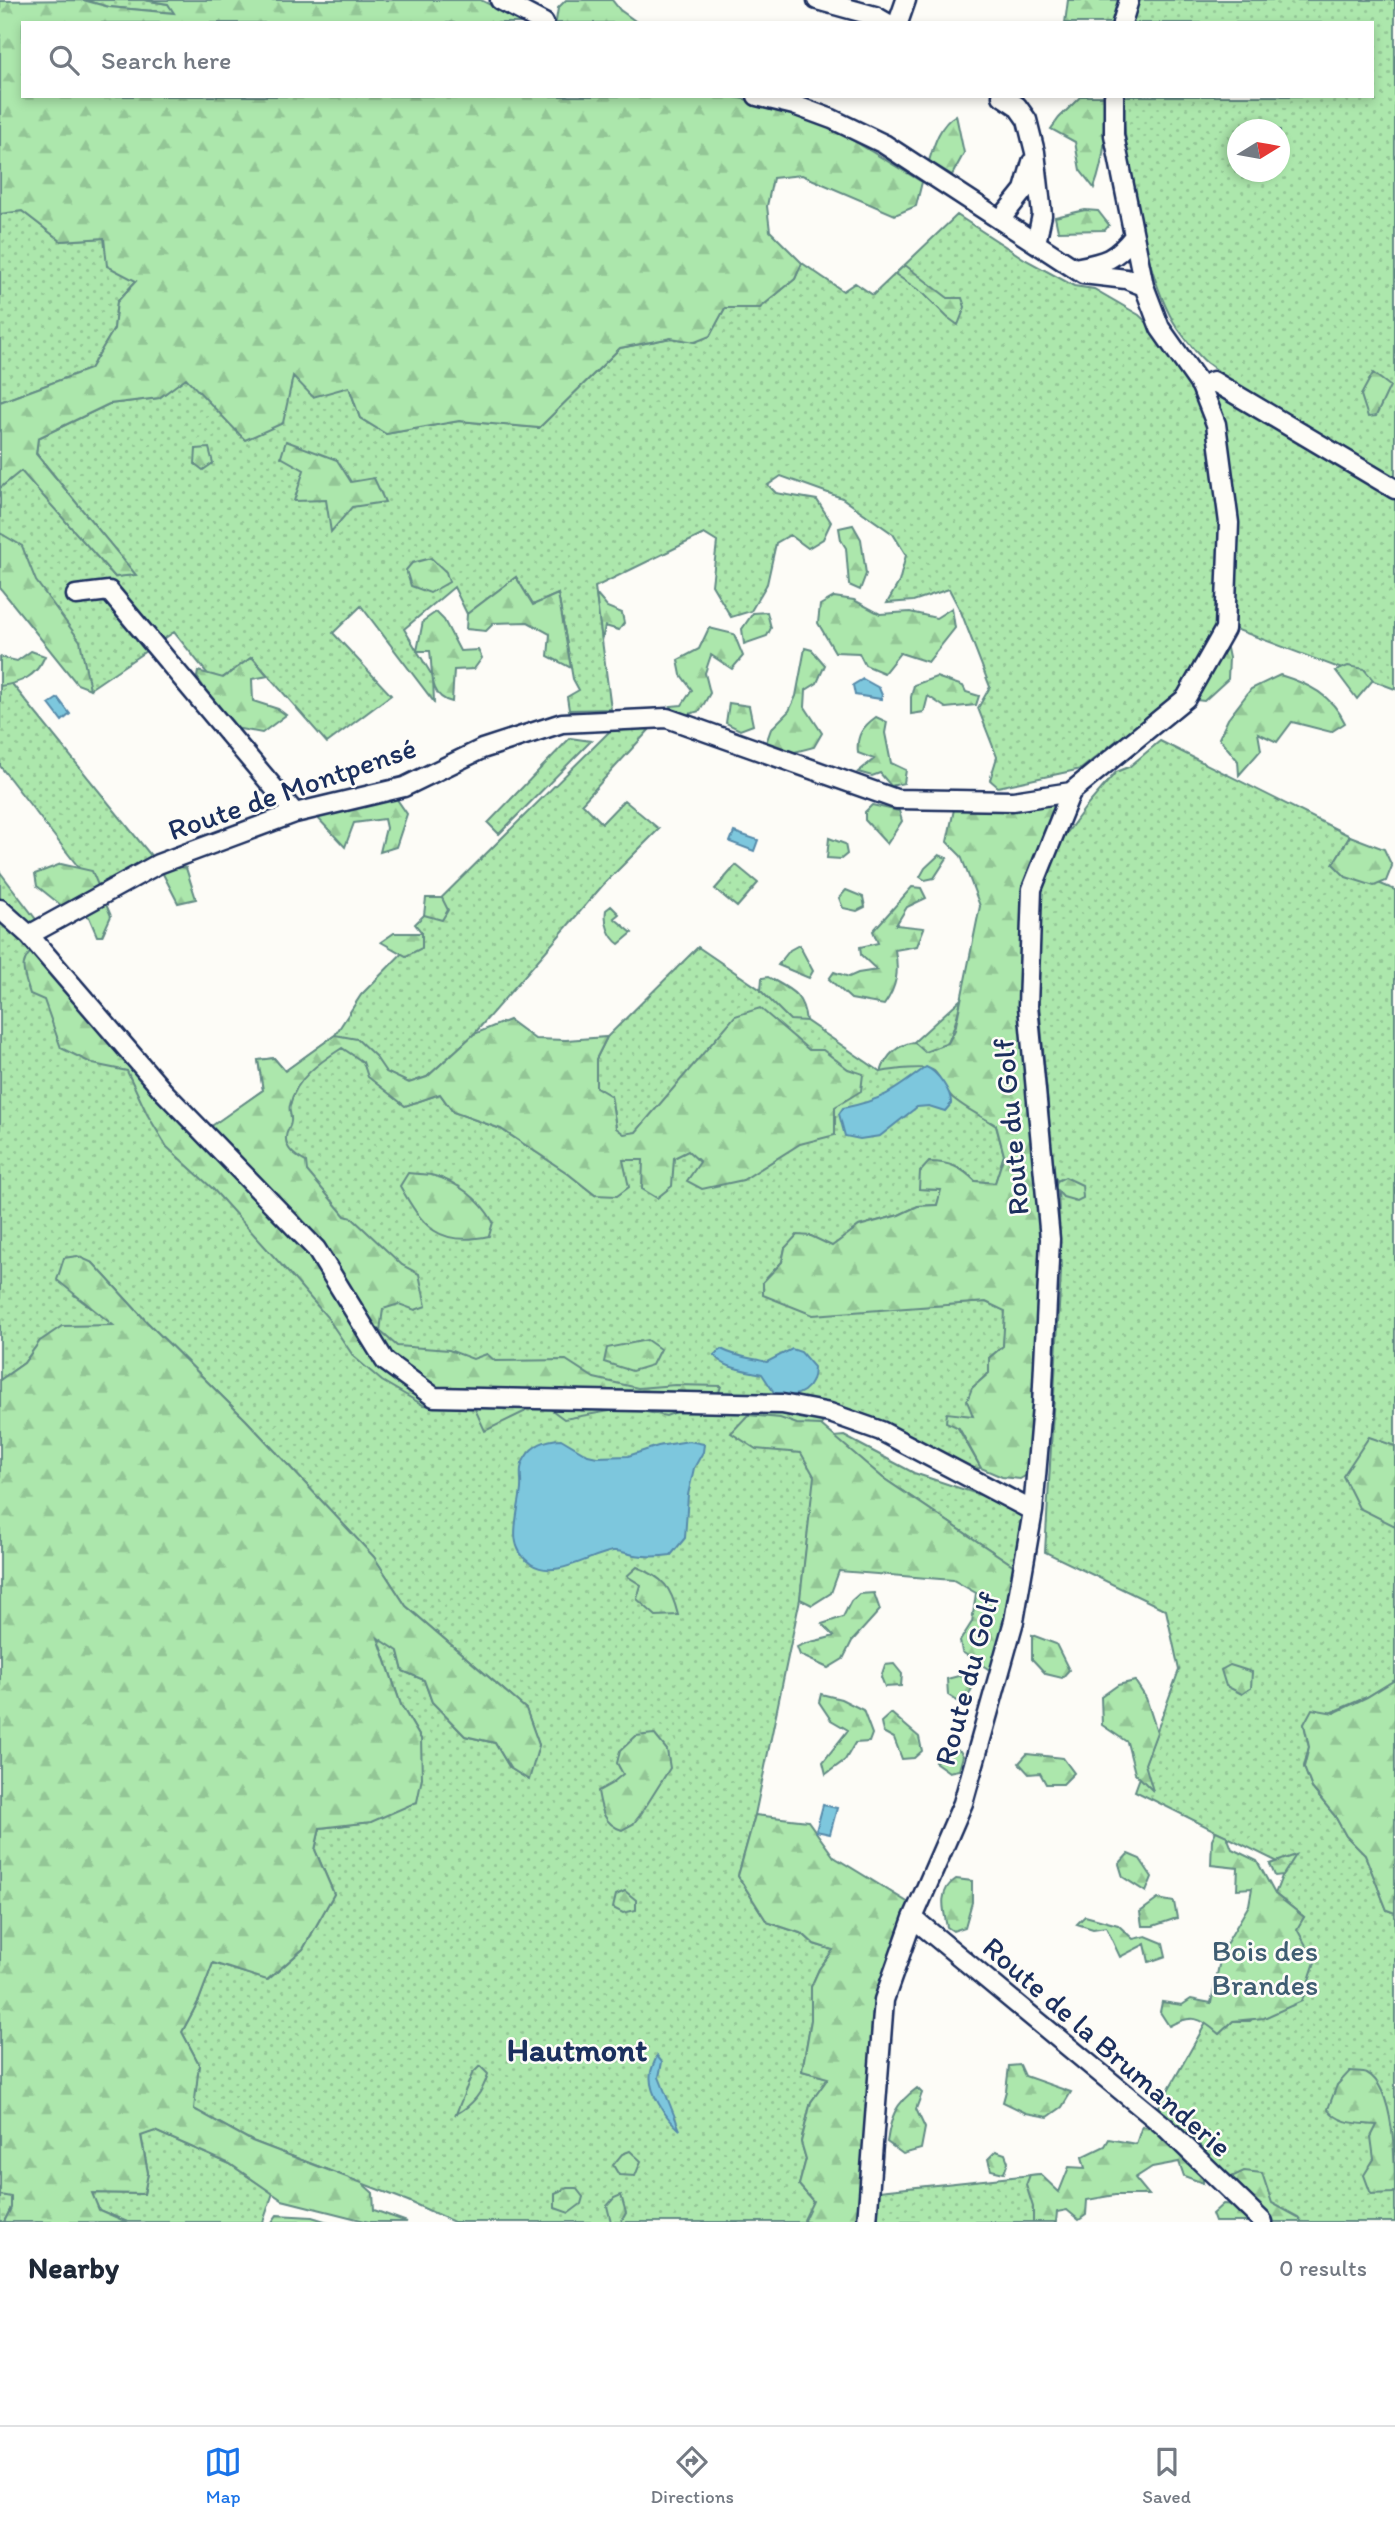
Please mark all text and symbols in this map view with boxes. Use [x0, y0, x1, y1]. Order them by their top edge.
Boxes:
search box [21, 21, 1374, 98]
icon: search [45, 41, 83, 79]
text: Search here [101, 44, 231, 76]
north arrow [1227, 119, 1290, 182]
street label: Route de Montpensé [163, 729, 421, 848]
street label: Route du Golf [984, 1036, 1037, 1217]
street label: Route du Golf [926, 1588, 1007, 1769]
street label: Route de la Brumanderie [975, 1928, 1239, 2165]
park label: Bois des Brandes [1212, 1932, 1318, 2003]
district label: Hautmont [507, 2031, 647, 2069]
text: Nearby [28, 2249, 119, 2286]
text: 0 results [1279, 2254, 1367, 2282]
tab: Map [204, 2443, 242, 2508]
tab: Directions [650, 2443, 734, 2508]
tab: Saved [1142, 2443, 1191, 2508]

